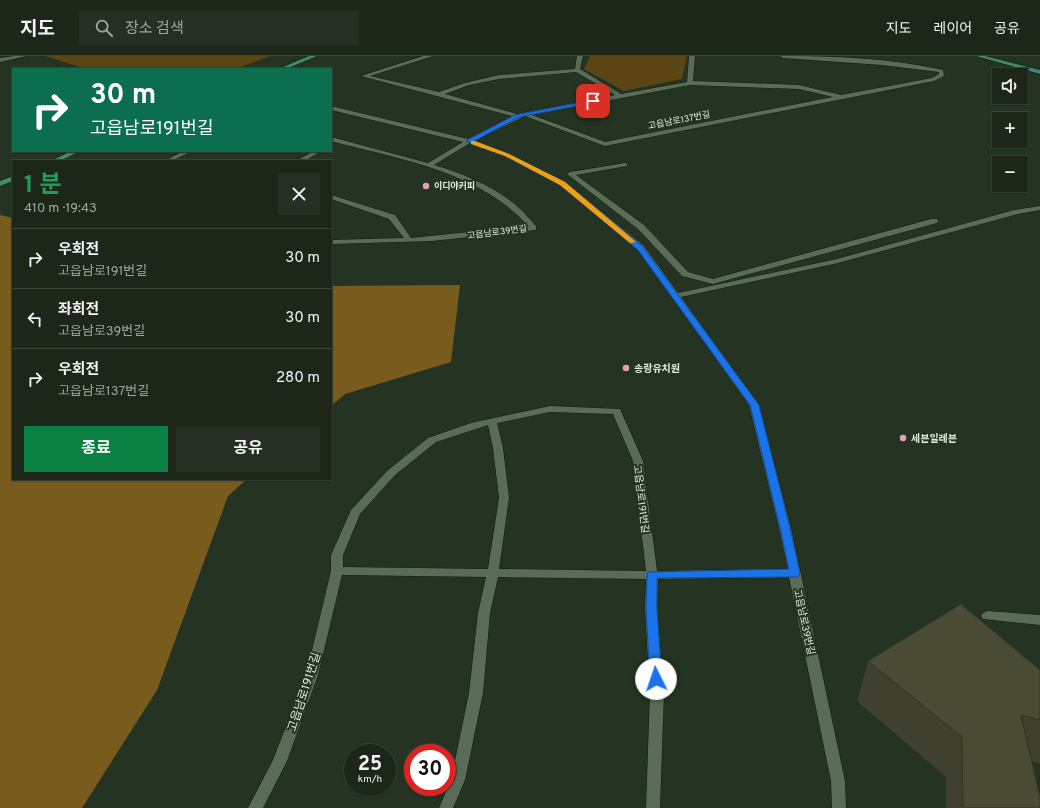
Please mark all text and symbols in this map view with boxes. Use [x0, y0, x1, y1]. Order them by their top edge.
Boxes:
search box [79, 10, 359, 46]
icon: search [93, 17, 115, 39]
text: 지도 [20, 18, 55, 42]
text: 장소 검색 [125, 20, 184, 39]
text: 지도 [886, 21, 912, 38]
text: 레이어 [934, 21, 972, 38]
text: 공유 [994, 21, 1020, 38]
map controls [992, 68, 1028, 192]
button: sound [992, 68, 1028, 104]
text: 30 m [90, 78, 156, 114]
icon: right [24, 84, 76, 136]
pin [576, 84, 610, 118]
icon: arrive [582, 90, 604, 112]
street label: 고읍남로137번길 [647, 109, 711, 132]
button: + [992, 112, 1028, 148]
text: 고읍남로191번길 [90, 118, 214, 141]
button: − [992, 156, 1028, 192]
text: 1 분 [24, 171, 62, 201]
button: close [278, 173, 320, 215]
marker: 이디야커피 [421, 181, 431, 191]
place label: 이디야커피 [434, 181, 475, 192]
text: 410 m · 19:43 [24, 201, 97, 217]
street label: 고읍남로39번길 [466, 223, 528, 242]
text: 우회전 [58, 241, 99, 260]
icon: right [24, 248, 46, 270]
text: 30 m [285, 249, 320, 268]
text: 고읍남로191번길 [58, 264, 147, 280]
text: 좌회전 [58, 301, 99, 320]
icon: left [24, 308, 46, 330]
text: 30 m [285, 309, 320, 328]
text: 고읍남로39번길 [58, 324, 145, 340]
text: 우회전 [58, 361, 99, 380]
marker: 송랑유치원 [621, 363, 631, 373]
place label: 송랑유치원 [634, 363, 680, 376]
icon: right [24, 368, 46, 390]
text: 280 m [276, 369, 320, 388]
text: 고읍남로137번길 [58, 384, 149, 400]
button: 종료 [24, 426, 168, 472]
button: 공유 [176, 426, 320, 472]
marker: 세븐일레븐 [898, 433, 908, 443]
place label: 세븐일레븐 [911, 433, 957, 446]
street label: 고읍남로191번길 [630, 464, 651, 534]
street label: 고읍남로39번길 [790, 588, 817, 656]
street label: 고읍남로191번길 [285, 651, 325, 734]
position arrow [635, 658, 677, 700]
speed limit sign: 30 [404, 744, 456, 796]
text: 25 [358, 752, 382, 778]
text: km/h [358, 773, 382, 786]

